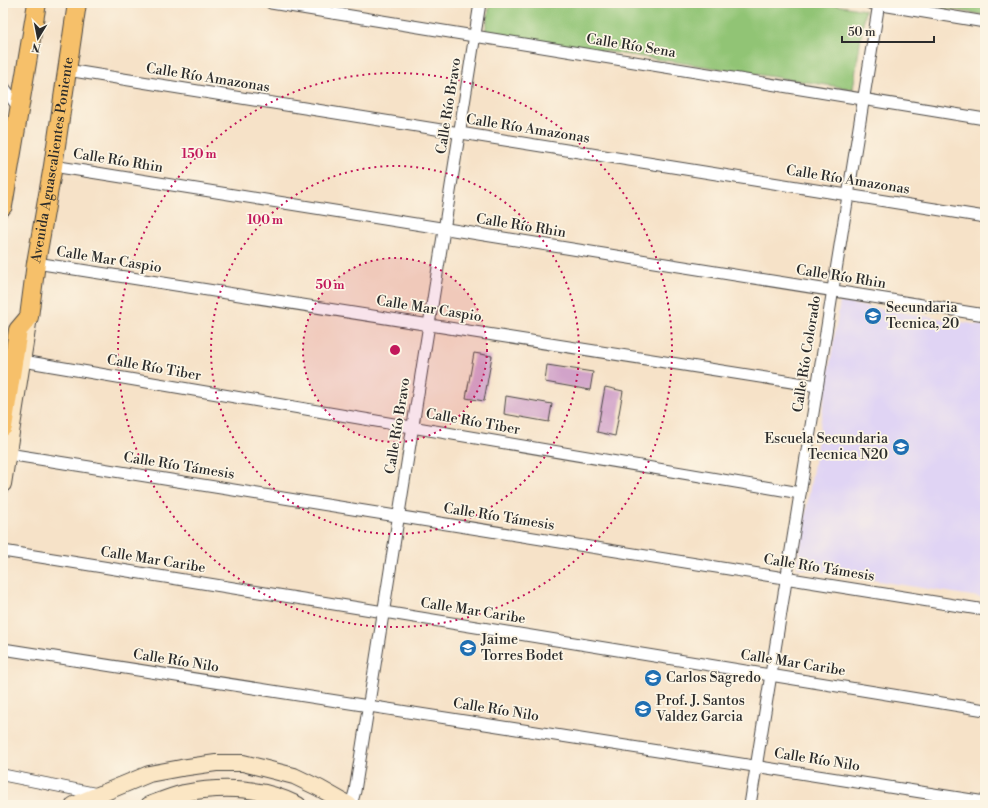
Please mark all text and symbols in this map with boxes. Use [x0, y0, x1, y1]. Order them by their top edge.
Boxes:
north arrow [18, 18, 58, 58]
scale bar [842, 18, 934, 44]
text: 50 m [848, 25, 876, 40]
street label: Calle Río Sena [585, 30, 678, 62]
text: N [31, 39, 42, 55]
street label: Avenida Aguascalientes Poniente [27, 56, 78, 265]
street label: Calle Río Bravo [432, 56, 466, 155]
street label: Calle Río Amazonas [145, 59, 271, 97]
street label: Calle Río Amazonas [465, 110, 591, 148]
street label: Calle Río Rhin [72, 145, 165, 177]
text: 150 m [182, 147, 216, 162]
street label: Calle Río Amazonas [785, 161, 911, 199]
street label: Calle Río Rhin [475, 210, 568, 242]
text: 100 m [247, 213, 283, 228]
street label: Calle Mar Caspio [55, 243, 163, 277]
street label: Calle Río Rhin [795, 261, 888, 293]
text: 50 m [315, 278, 345, 293]
street label: Calle Mar Caspio [375, 292, 483, 326]
street label: Calle Río Colorado [789, 294, 825, 414]
place label: Secundaria Tecnica, 20 [886, 299, 959, 333]
school or university icon: Secundaria Tecnica, 20 [863, 306, 883, 326]
centre of rings [388, 343, 402, 357]
street label: Calle Río Tiber [105, 351, 203, 385]
street label: Calle Río Bravo [381, 376, 415, 475]
street label: Calle Río Tiber [424, 405, 522, 439]
place label: Escuela Secundaria Tecnica N20 [764, 430, 889, 464]
school or university icon: Escuela Secundaria Tecnica N20 [891, 437, 911, 457]
street label: Calle Río Támesis [122, 448, 236, 484]
street label: Calle Río Támesis [442, 499, 556, 535]
street label: Calle Mar Caribe [99, 543, 207, 577]
street label: Calle Río Támesis [762, 550, 876, 586]
street label: Calle Mar Caribe [419, 594, 527, 628]
place label: Jaime Torres Bodet [480, 631, 564, 665]
school or university icon: Jaime Torres Bodet [458, 638, 478, 658]
street label: Calle Río Nilo [132, 645, 221, 677]
street label: Calle Mar Caribe [739, 646, 847, 680]
school or university icon: Carlos Sagredo [643, 668, 663, 688]
place label: Carlos Sagredo [666, 669, 761, 687]
place label: Prof. J. Santos Valdez Garcia [655, 692, 745, 726]
street label: Calle Río Nilo [452, 694, 541, 726]
school or university icon: Prof. J. Santos Valdez Garcia [633, 699, 653, 719]
street label: Calle Río Nilo [773, 744, 862, 776]

